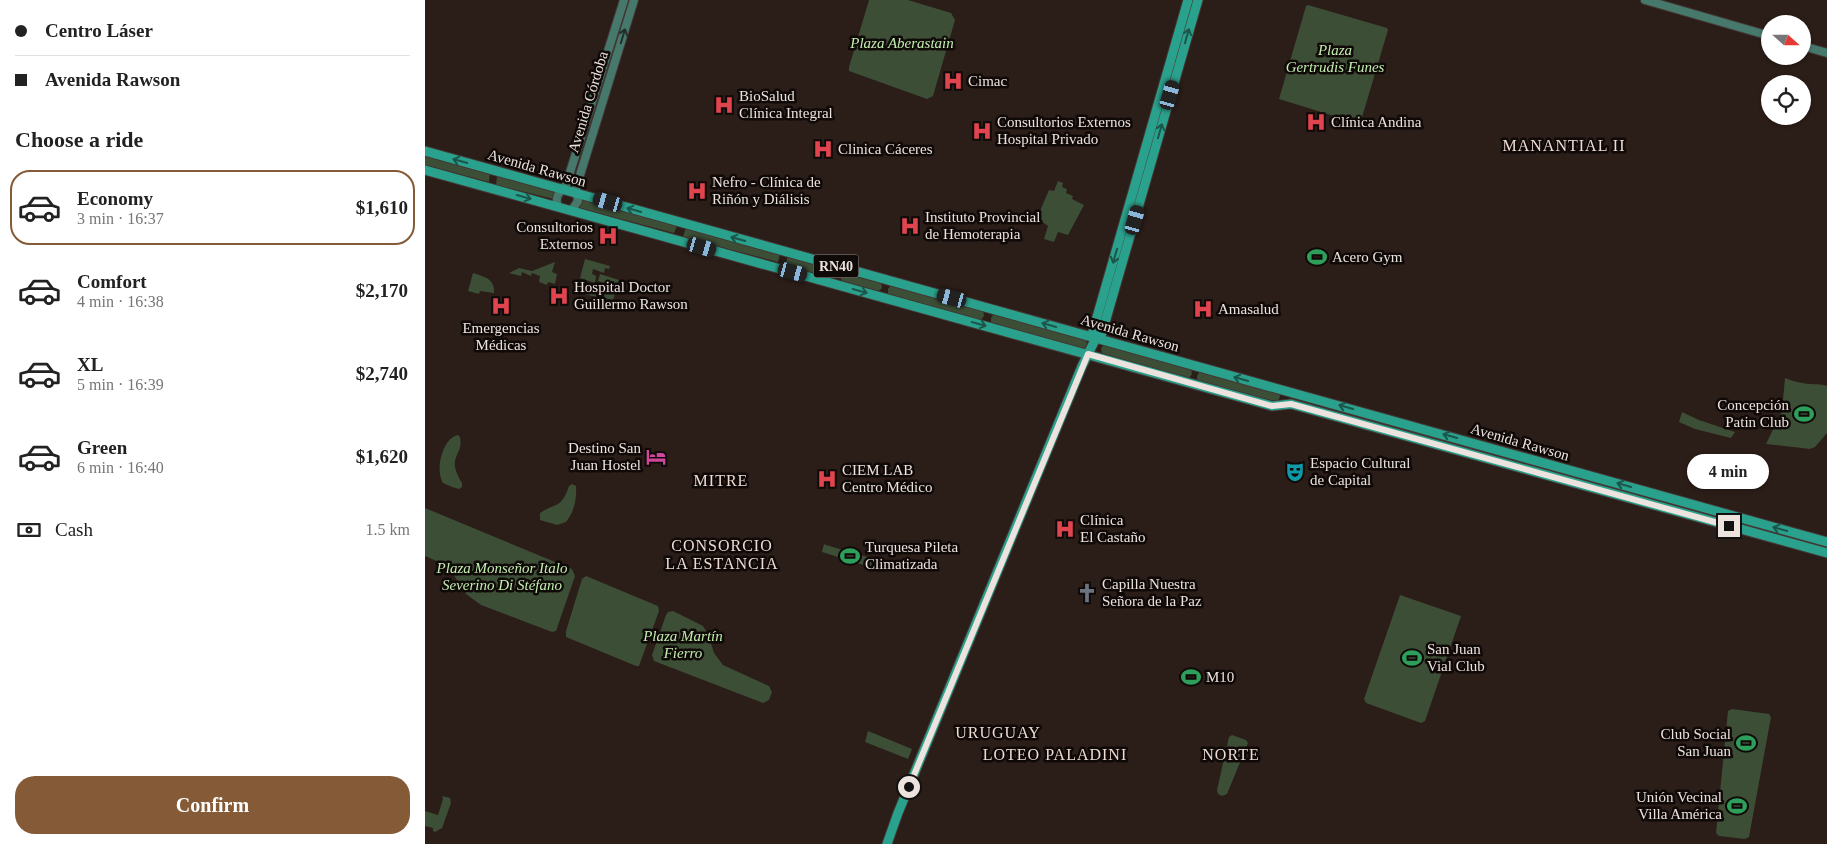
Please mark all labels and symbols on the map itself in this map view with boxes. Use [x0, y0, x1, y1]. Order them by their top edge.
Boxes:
north arrow [1761, 15, 1811, 65]
one-way arrow [618, 28, 628, 44]
one-way arrow [1183, 29, 1192, 45]
park label: Plaza Aberastain [849, 35, 954, 51]
park label: Plaza Gertrudis Funes [1286, 42, 1385, 75]
street label: Avenida Córdoba [565, 49, 611, 155]
hospital icon: Cimac [942, 70, 964, 92]
place label: Cimac [968, 73, 1007, 89]
car [1158, 79, 1181, 111]
place label: BioSalud Clínica Integral [739, 88, 833, 121]
hospital icon: BioSalud Clínica Integral [713, 94, 735, 116]
hospital icon: Clínica Andina [1305, 111, 1327, 133]
place label: Consultorios Externos Hospital Privado [997, 114, 1131, 147]
place label: Clínica Andina [1331, 114, 1422, 130]
hospital icon: Consultorios Externos Hospital Privado [971, 120, 993, 142]
one-way arrow [1156, 124, 1165, 140]
district label: MANANTIAL II [1503, 137, 1625, 154]
hospital icon: Clinica Cáceres [812, 138, 834, 160]
place label: Clinica Cáceres [838, 141, 933, 157]
street label: Avenida Rawson [486, 146, 589, 190]
one-way arrow [452, 156, 468, 165]
place label: Nefro - Clínica de Riñón y Diálisis [712, 174, 821, 207]
hospital icon: Nefro - Clínica de Riñón y Diálisis [686, 180, 708, 202]
car [591, 191, 624, 213]
one-way arrow [516, 193, 532, 203]
one-way arrow [627, 204, 643, 214]
car [1123, 204, 1146, 236]
place label: Instituto Provincial de Hemoterapia [925, 209, 1040, 242]
hospital icon: Instituto Provincial de Hemoterapia [899, 215, 921, 237]
place label: Consultorios Externos [516, 219, 593, 252]
hospital icon: Consultorios Externos [597, 225, 619, 247]
one-way arrow [731, 233, 747, 243]
car [685, 236, 718, 258]
sports icon: Acero Gym [1306, 246, 1328, 268]
one-way arrow [1109, 247, 1119, 263]
place label: Acero Gym [1332, 249, 1403, 265]
road number: RN40 [813, 255, 859, 278]
car [776, 261, 809, 283]
place label: Hospital Doctor Guillermo Rawson [574, 279, 688, 312]
hospital icon: Hospital Doctor Guillermo Rawson [548, 285, 570, 307]
one-way arrow [852, 286, 868, 296]
car [935, 287, 968, 309]
hospital icon: Emergencias Médicas [490, 295, 512, 317]
hospital icon: Amasalud [1192, 298, 1214, 320]
place label: Amasalud [1218, 301, 1279, 317]
street label: Avenida Rawson [1079, 311, 1182, 355]
place label: Emergencias Médicas [462, 320, 540, 353]
one-way arrow [971, 320, 987, 329]
one-way arrow [1042, 320, 1058, 330]
one-way arrow [1233, 373, 1249, 383]
place label: Concepción Patin Club [1717, 397, 1789, 430]
one-way arrow [1339, 402, 1355, 412]
sports icon: Concepción Patin Club [1793, 403, 1815, 425]
street label: Avenida Rawson [1469, 420, 1572, 464]
one-way arrow [1443, 431, 1459, 441]
place label: Destino San Juan Hostel [568, 440, 641, 473]
hotel icon: Destino San Juan Hostel [645, 446, 667, 468]
callout: 4 min [1688, 454, 1770, 488]
place label: Espacio Cultural de Capital [1310, 455, 1410, 488]
theatre icon: Espacio Cultural de Capital [1284, 461, 1306, 483]
place label: CIEM LAB Centro Médico [842, 462, 932, 495]
hospital icon: CIEM LAB Centro Médico [816, 468, 838, 490]
district label: MITRE [694, 472, 748, 489]
one-way arrow [1616, 479, 1632, 489]
place label: Clínica El Castaño [1080, 512, 1145, 545]
route end [1718, 515, 1740, 537]
hospital icon: Clínica El Castaño [1054, 518, 1076, 540]
one-way arrow [1772, 523, 1788, 533]
district label: CONSORCIO LA ESTANCIA [665, 537, 779, 572]
place label: Turquesa Pileta Climatizada [865, 539, 959, 572]
sports icon: Turquesa Pileta Climatizada [839, 545, 861, 567]
park label: Plaza Monseñor Italo Severino Di Stéfano [436, 560, 568, 593]
place label: Capilla Nuestra Señora de la Paz [1102, 576, 1202, 609]
church icon: Capilla Nuestra Señora de la Paz [1076, 582, 1098, 604]
park label: Plaza Martín Fierro [642, 628, 723, 661]
place label: San Juan Vial Club [1427, 641, 1485, 674]
sports icon: San Juan Vial Club [1401, 647, 1423, 669]
sports icon: M10 [1180, 666, 1202, 688]
place label: M10 [1206, 669, 1234, 685]
district label: URUGUAY [955, 724, 1041, 741]
place label: Club Social San Juan [1661, 726, 1731, 759]
sports icon: Club Social San Juan [1735, 732, 1757, 754]
district label: LOTEO PALADINI [983, 746, 1127, 763]
district label: NORTE [1202, 746, 1260, 763]
route start [898, 776, 920, 798]
place label: Unión Vecinal Villa América [1636, 789, 1722, 822]
sports icon: Unión Vecinal Villa América [1726, 795, 1748, 817]

